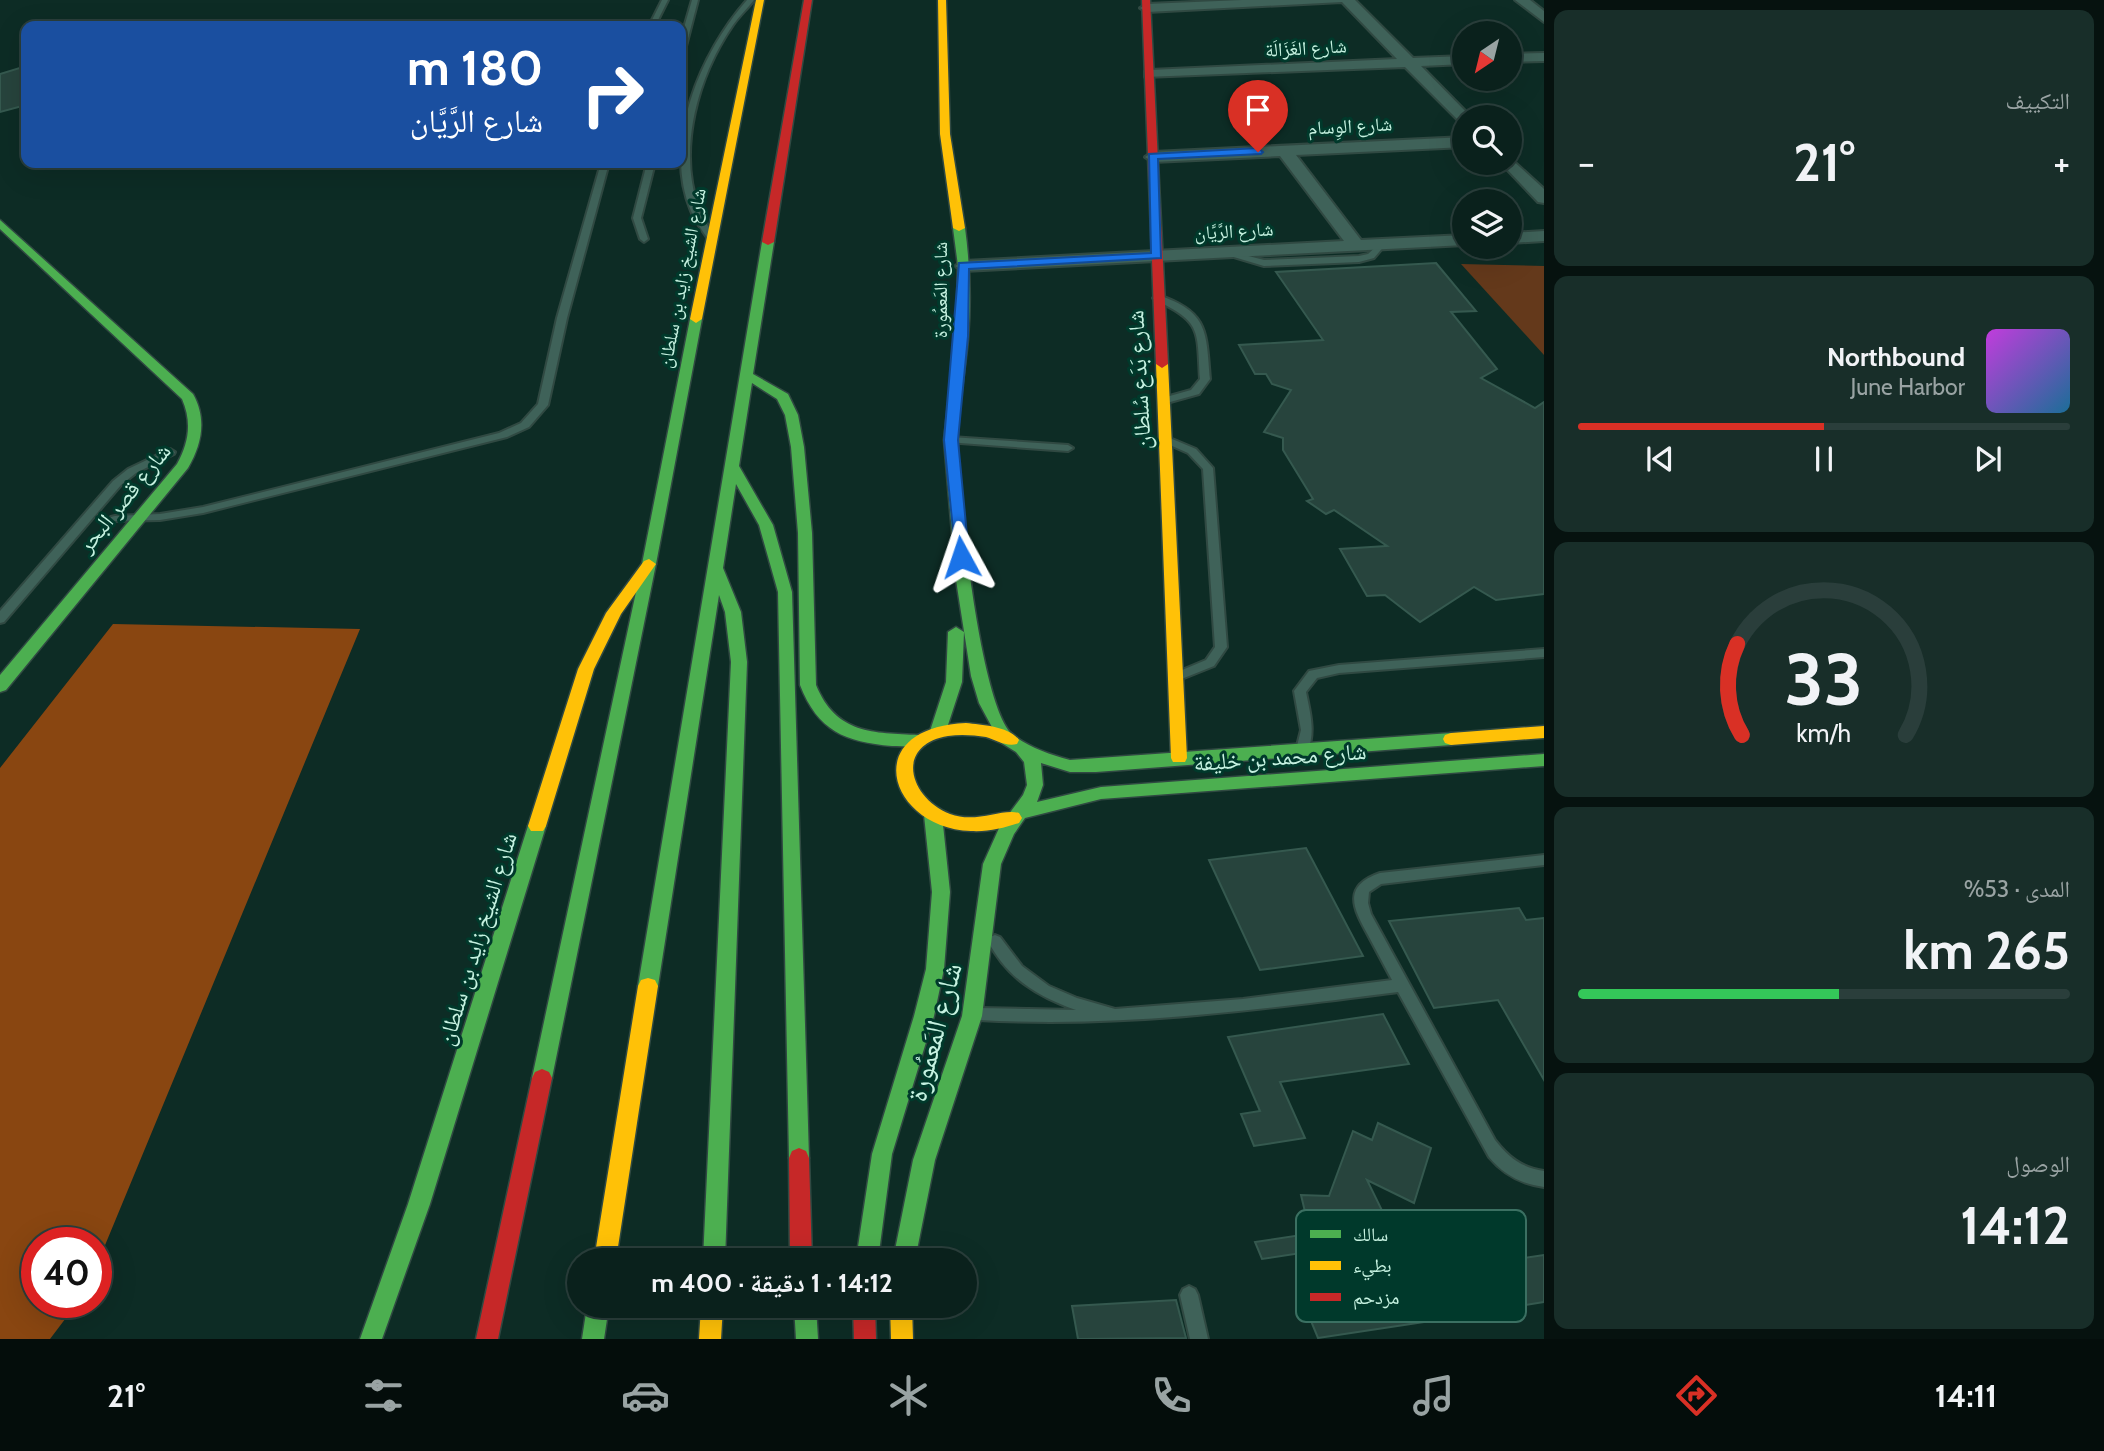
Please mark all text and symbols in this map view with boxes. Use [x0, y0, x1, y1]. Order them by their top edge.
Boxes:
north arrow [1452, 21, 1522, 91]
map controls [1452, 21, 1522, 259]
street label: شارع الغَزَالَة [1265, 34, 1347, 62]
text: 180 m [407, 38, 543, 97]
icon: right [567, 49, 658, 140]
pin [1228, 80, 1288, 152]
text: التكييف [2005, 87, 2070, 115]
icon: arrive [1239, 91, 1277, 129]
text: شارع الرَّيَّان [410, 101, 543, 140]
button: search [1452, 105, 1522, 175]
street label: شارع الوِسام [1307, 112, 1393, 143]
text: 21° [1793, 131, 1855, 194]
text: − [1578, 139, 1595, 186]
text: + [2053, 139, 2070, 186]
street label: شارع الشيخ زايد بن سلطان [653, 186, 712, 370]
button: layers [1452, 189, 1522, 259]
street label: شارع الرَّيَّان [1194, 217, 1274, 245]
street label: شارع المَعمُورة [929, 242, 952, 338]
street label: شارع بَدَع سُلطان [1121, 309, 1158, 451]
text: Northbound [1827, 341, 1965, 373]
text: June Harbor [1851, 373, 1965, 401]
street label: شارع قصر البحر [71, 438, 177, 560]
icon: previous [1641, 440, 1679, 478]
icon: pause [1805, 440, 1843, 478]
icon: next [1969, 440, 2007, 478]
position arrow [924, 520, 998, 594]
text: 33 [1785, 636, 1863, 724]
text: km/h [1797, 718, 1851, 748]
street label: شارع محمد بن خليفة [1193, 737, 1367, 778]
street label: شارع الشيخ زايد بن سلطان [431, 829, 524, 1049]
text: المدى · 53% [1964, 875, 2070, 903]
text: 265 km [1903, 919, 2070, 982]
street label: شارع المَعمُورة [899, 959, 970, 1105]
text: الوصول [2006, 1150, 2070, 1178]
text: 14:12 [1960, 1194, 2070, 1257]
legend [1296, 1210, 1526, 1322]
text: سالك [1353, 1223, 1388, 1246]
speed limit sign: 40 [21, 1227, 112, 1318]
text: بطيء [1353, 1254, 1392, 1281]
text: 14:12 · 1 دقيقة · 400 m [651, 1267, 893, 1299]
text: مزدحم [1353, 1286, 1399, 1310]
icon: filters [359, 1371, 408, 1420]
icon: car [621, 1371, 670, 1420]
icon: climate [884, 1371, 933, 1420]
icon: phone [1147, 1371, 1196, 1420]
icon: music [1409, 1371, 1458, 1420]
icon: directions [1672, 1371, 1721, 1420]
text: 21° [107, 1376, 145, 1415]
text: 14:11 [1935, 1376, 1997, 1415]

